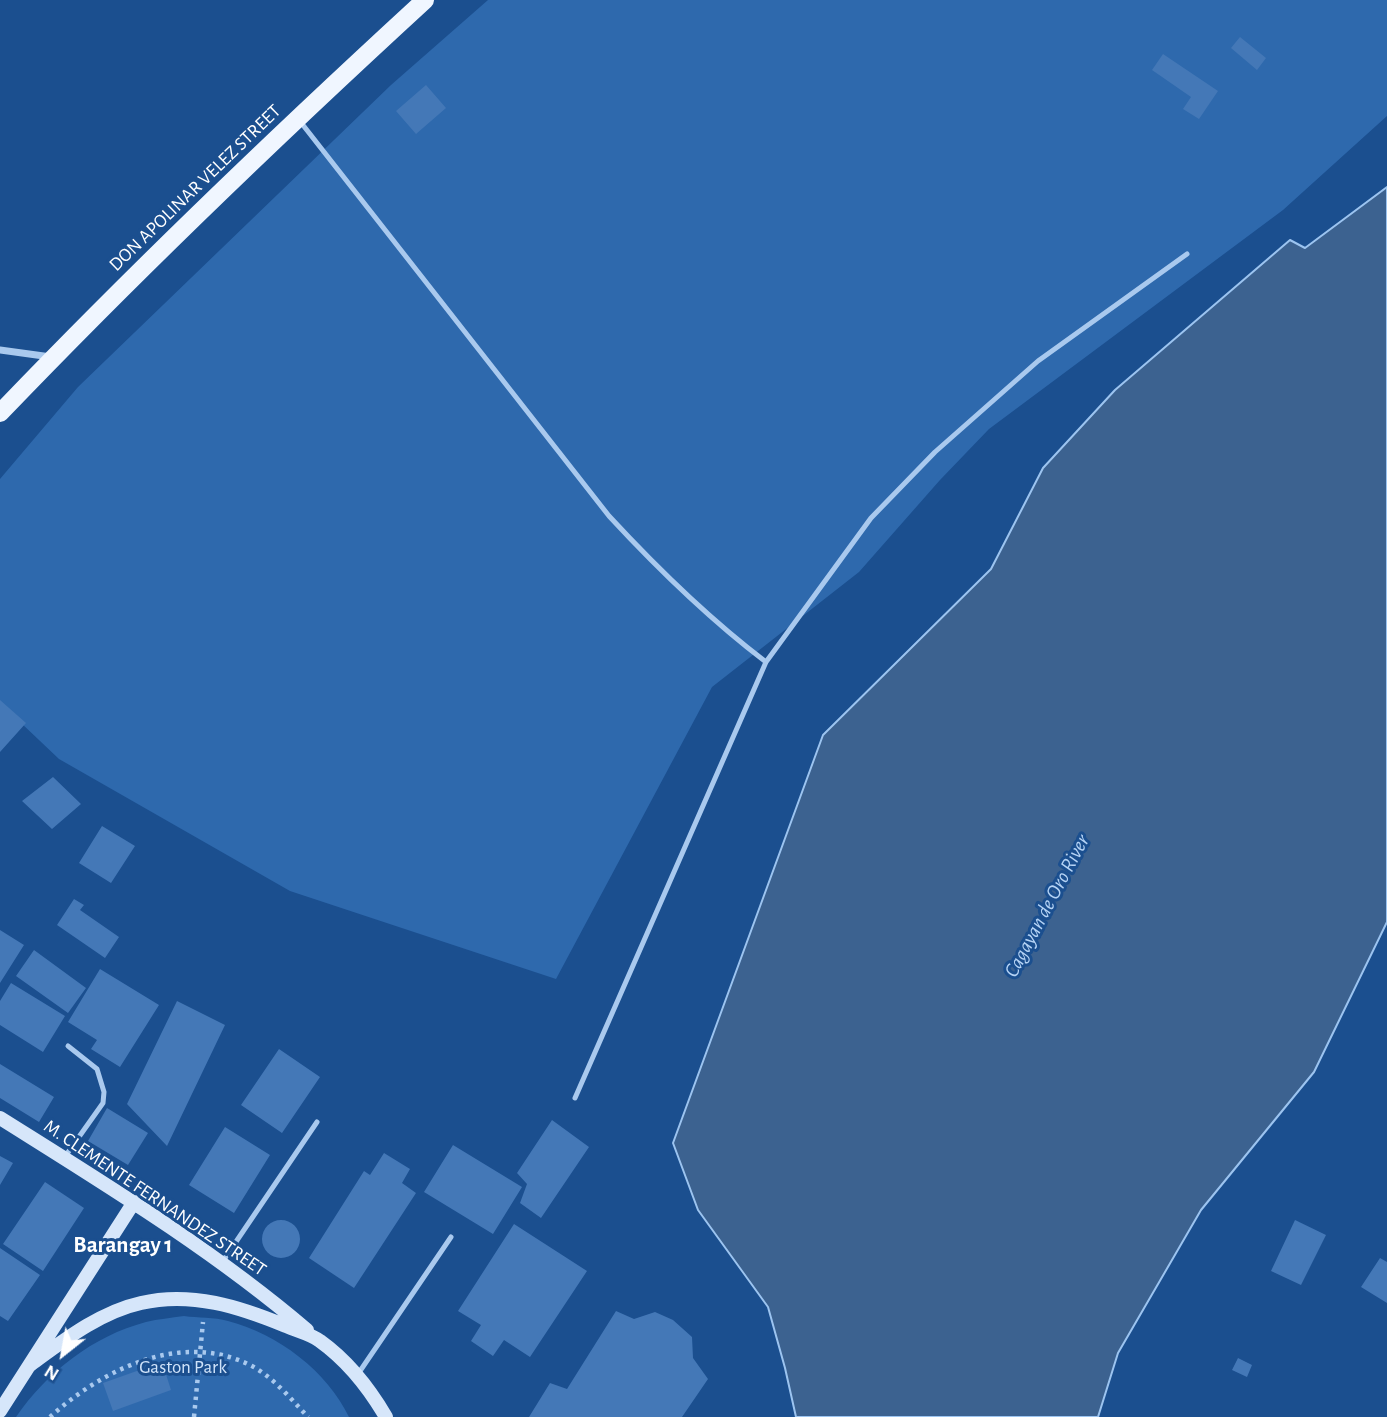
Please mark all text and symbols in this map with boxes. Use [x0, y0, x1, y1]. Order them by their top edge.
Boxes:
street label: DON APOLINAR VELEZ STREET [104, 100, 286, 276]
water label: Cagayan de Oro River [999, 830, 1095, 982]
street label: M. CLEMENTE FERNANDEZ STREET [39, 1115, 271, 1281]
district label: Barangay 1 [73, 1231, 173, 1259]
north arrow [28, 1319, 98, 1389]
park label: Gaston Park [139, 1356, 227, 1378]
text: N [41, 1361, 62, 1384]

